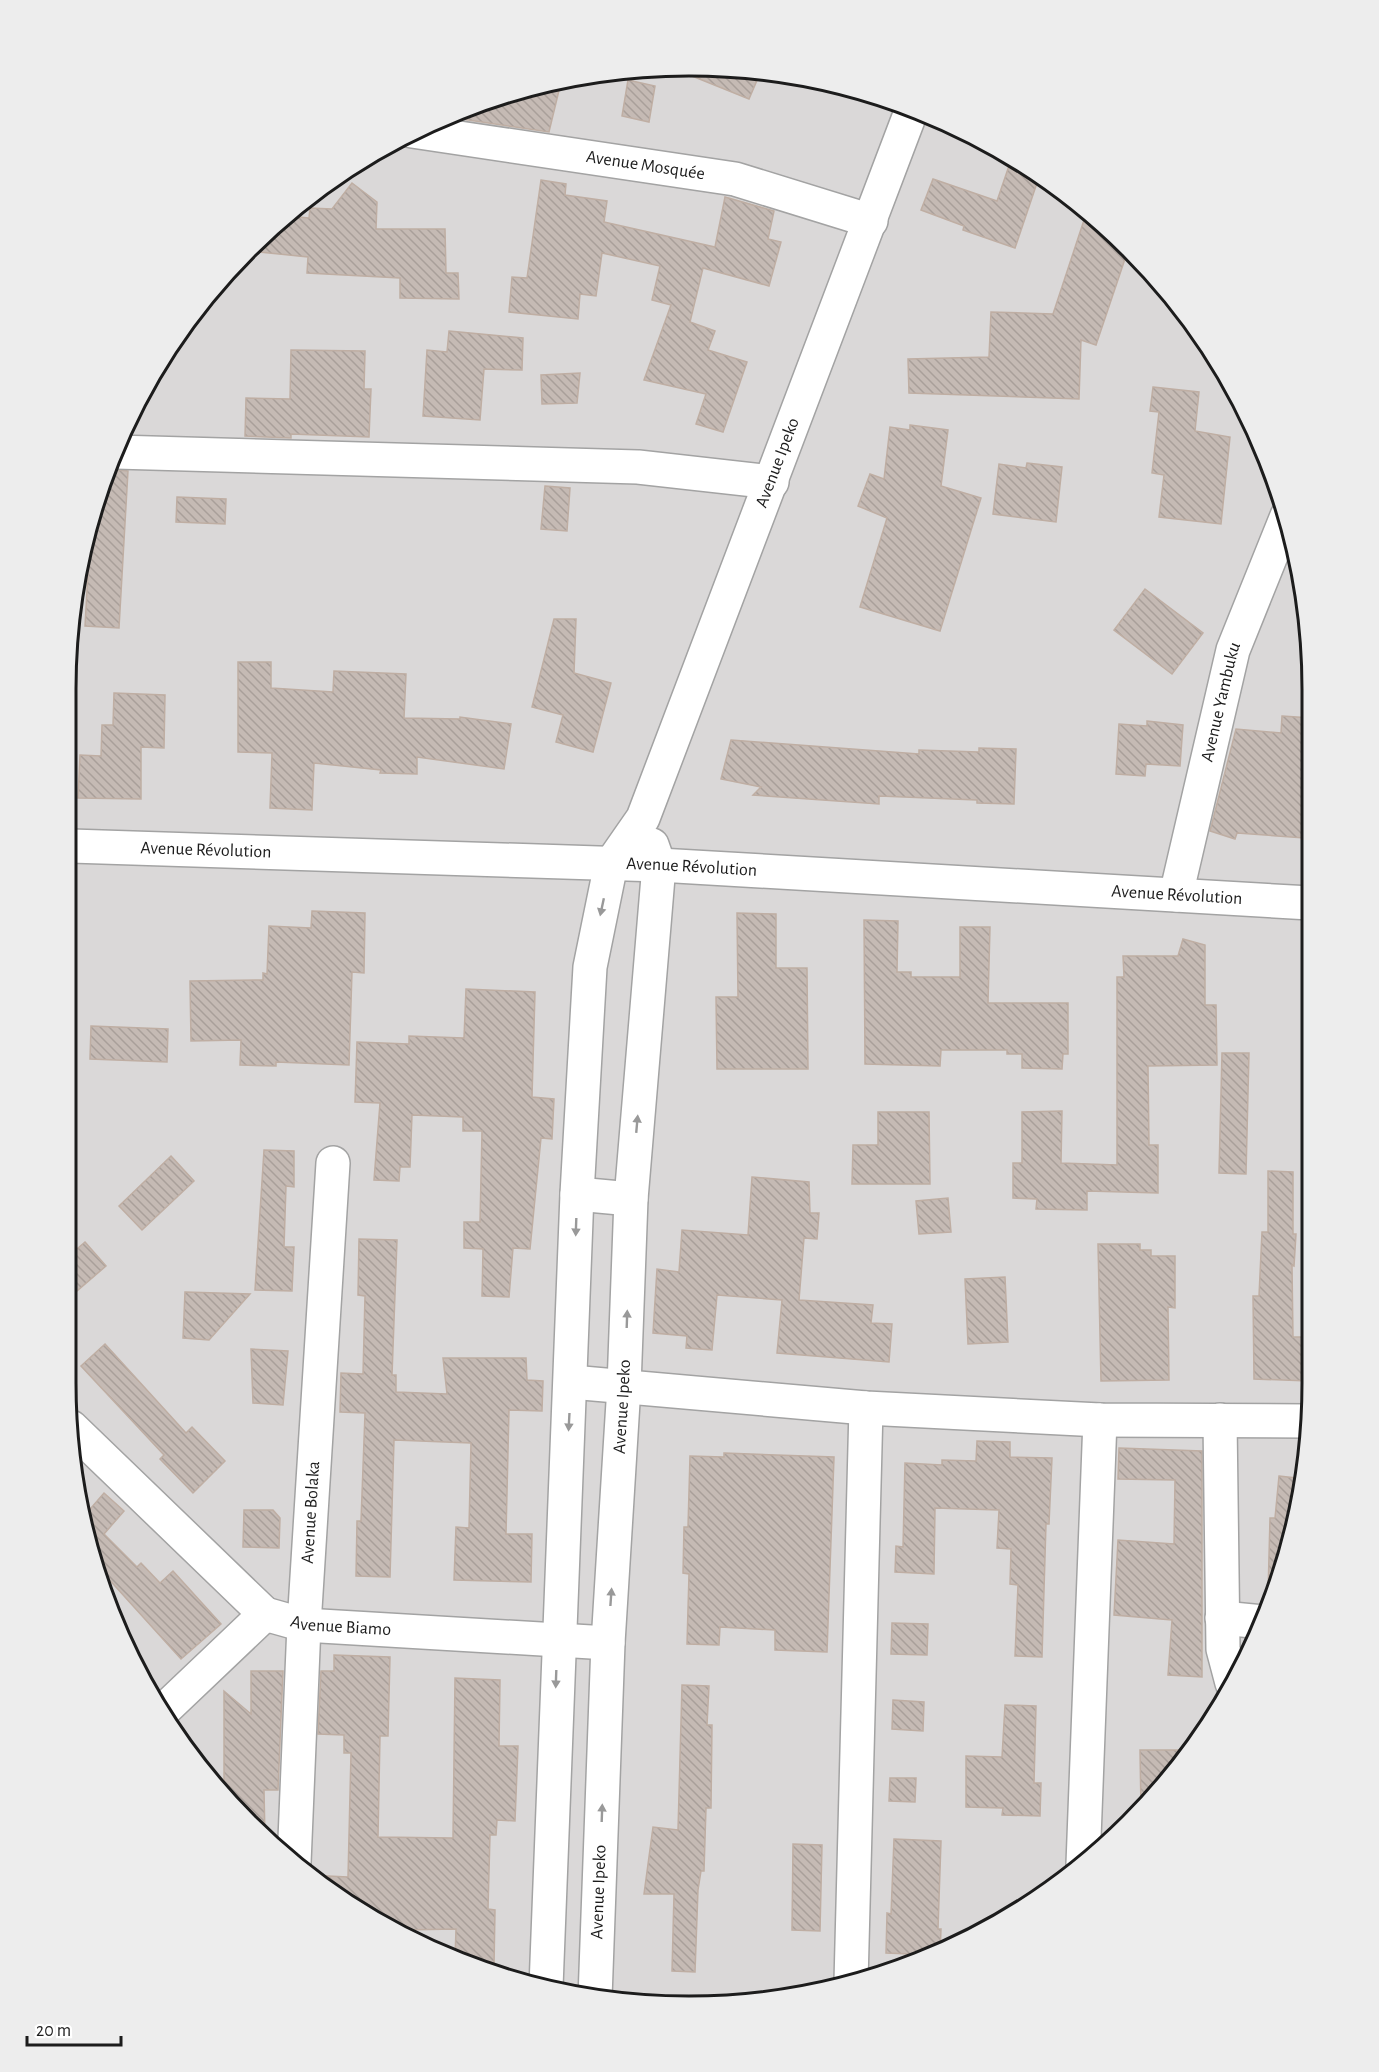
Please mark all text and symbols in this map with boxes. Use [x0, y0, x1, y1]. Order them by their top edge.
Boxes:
street label: Avenue Mosquée [585, 148, 706, 183]
street label: Avenue Ipeko [753, 415, 803, 510]
street label: Avenue Yambuku [1198, 640, 1244, 764]
street label: Avenue Révolution [140, 839, 272, 861]
street label: Avenue Révolution [626, 855, 758, 880]
street label: Avenue Révolution [1111, 882, 1243, 908]
one-way arrow [597, 898, 606, 917]
one-way arrow [632, 1115, 642, 1134]
one-way arrow [571, 1217, 580, 1236]
one-way arrow [622, 1309, 631, 1328]
street label: Avenue Ipeko [611, 1359, 634, 1454]
one-way arrow [564, 1412, 573, 1431]
street label: Avenue Bolaka [299, 1461, 323, 1564]
one-way arrow [606, 1588, 615, 1607]
street label: Avenue Biamo [288, 1613, 392, 1639]
one-way arrow [551, 1670, 561, 1689]
one-way arrow [597, 1804, 606, 1823]
street label: Avenue Ipeko [588, 1844, 610, 1940]
scale bar [27, 2009, 122, 2047]
text: 20 m [36, 2022, 71, 2040]

